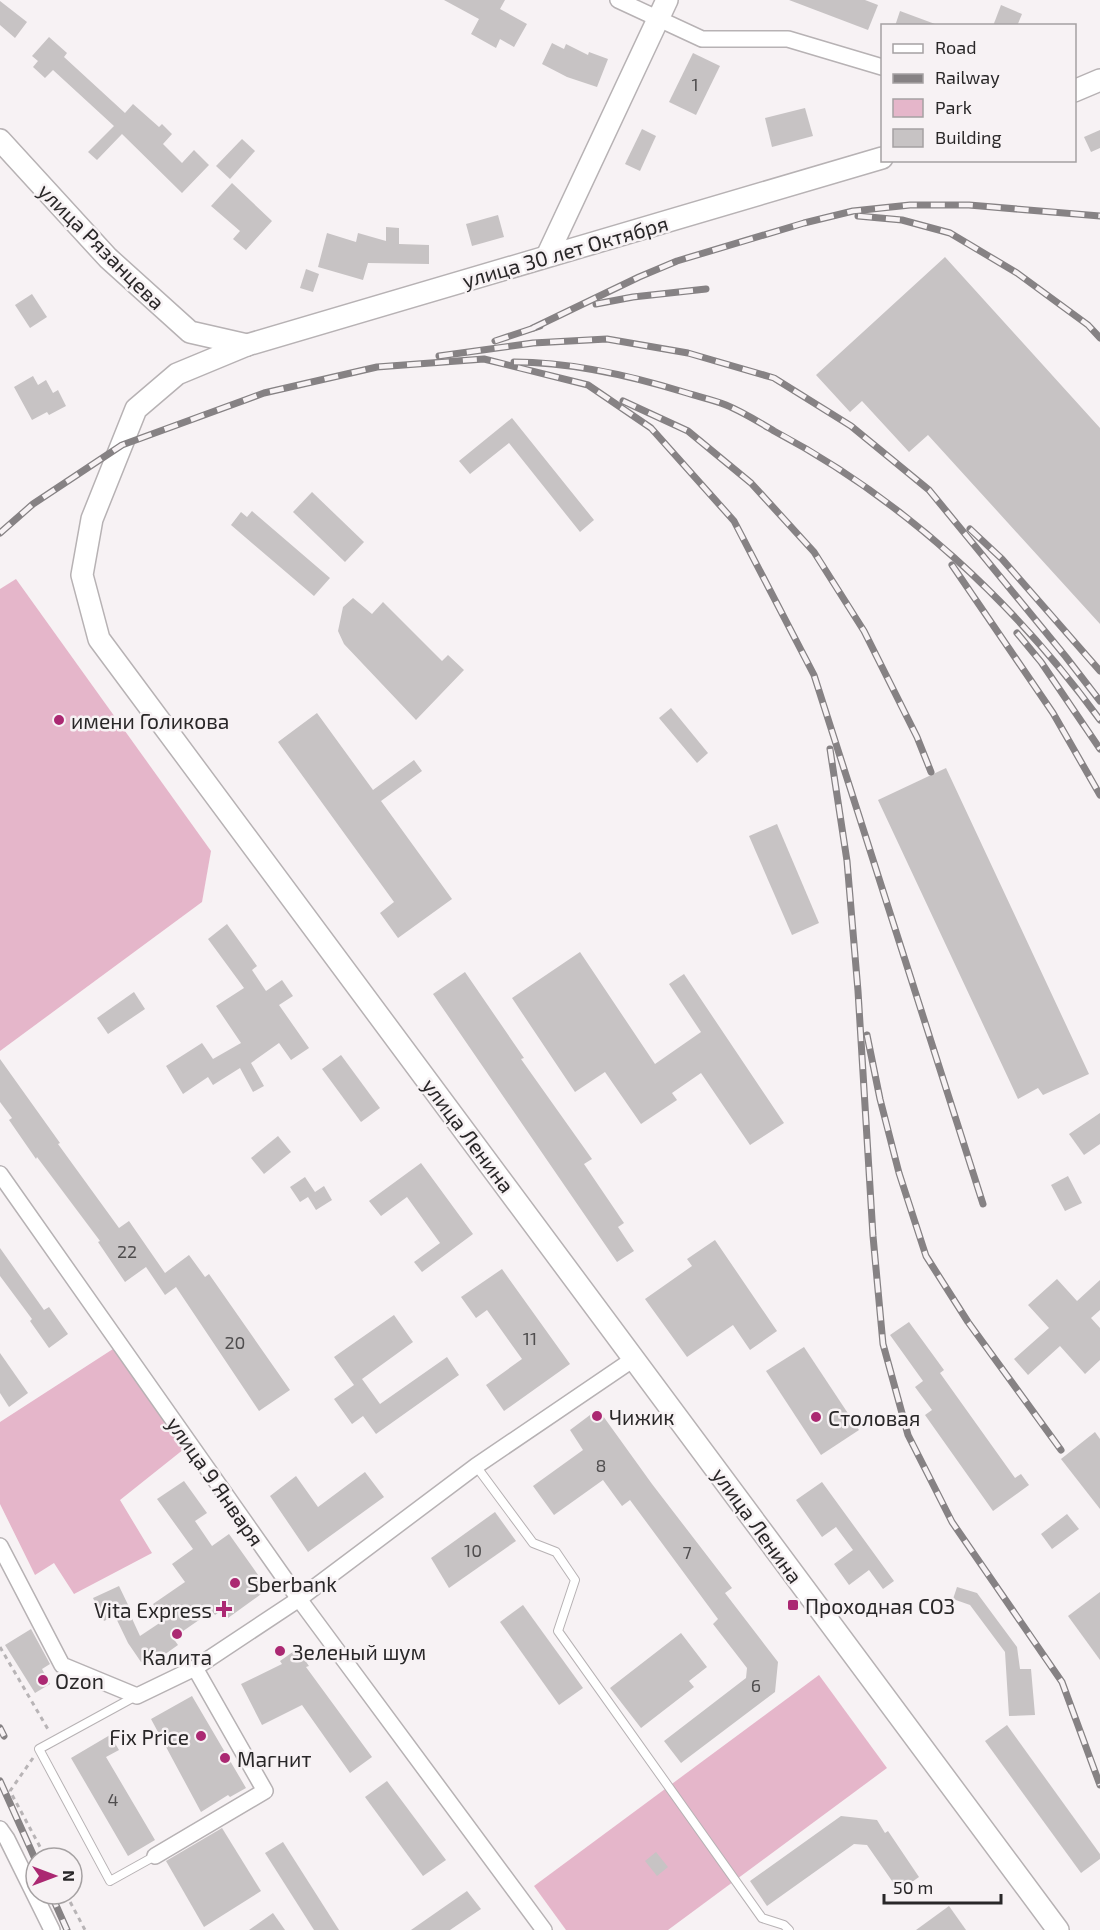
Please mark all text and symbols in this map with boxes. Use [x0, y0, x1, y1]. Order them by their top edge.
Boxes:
legend [881, 24, 1076, 162]
text: Road [935, 36, 976, 58]
text: Railway [935, 66, 1000, 88]
house number: 1 [691, 73, 699, 95]
text: Park [935, 96, 972, 118]
text: Building [935, 126, 1002, 148]
street label: улица Рязанцева [33, 178, 170, 315]
street label: улица 30 лет Октября [459, 210, 671, 293]
place label: имени Голикова [71, 708, 229, 733]
marker: имени Голикова [52, 713, 66, 727]
street label: улица Ленина [417, 1073, 520, 1198]
house number: 22 [117, 1240, 137, 1262]
house number: 11 [523, 1327, 537, 1349]
house number: 20 [225, 1331, 245, 1353]
place label: Чижик [609, 1404, 675, 1429]
place label: Столовая [828, 1405, 920, 1430]
marker: Чижик [590, 1409, 604, 1423]
marker: Столовая [809, 1410, 823, 1424]
street label: улица 9 Января [161, 1412, 270, 1551]
house number: 8 [596, 1454, 606, 1476]
street label: улица Ленина [707, 1462, 808, 1588]
house number: 10 [464, 1539, 482, 1561]
house number: 7 [682, 1541, 692, 1563]
place label: Sberbank [247, 1571, 337, 1596]
marker: Sberbank [228, 1576, 242, 1590]
place label: Проходная СОЗ [805, 1593, 955, 1618]
place label: Vita Express [94, 1597, 212, 1622]
marker: Проходная СОЗ [786, 1598, 800, 1612]
marker: Vita Express [217, 1602, 231, 1616]
marker: Калита [170, 1627, 184, 1641]
place label: Зеленый шум [292, 1639, 426, 1665]
place label: Калита [142, 1644, 212, 1669]
marker: Зеленый шум [273, 1644, 287, 1658]
place label: Ozon [55, 1668, 104, 1693]
marker: Ozon [36, 1673, 50, 1687]
house number: 6 [751, 1674, 761, 1696]
place label: Fix Price [109, 1724, 189, 1749]
marker: Fix Price [194, 1729, 208, 1743]
place label: Магнит [237, 1746, 312, 1771]
marker: Магнит [218, 1751, 232, 1765]
house number: 4 [107, 1788, 119, 1810]
north arrow [24, 1846, 84, 1906]
scale bar [884, 1867, 1001, 1905]
text: N [60, 1870, 79, 1882]
text: 50 m [893, 1876, 933, 1898]

